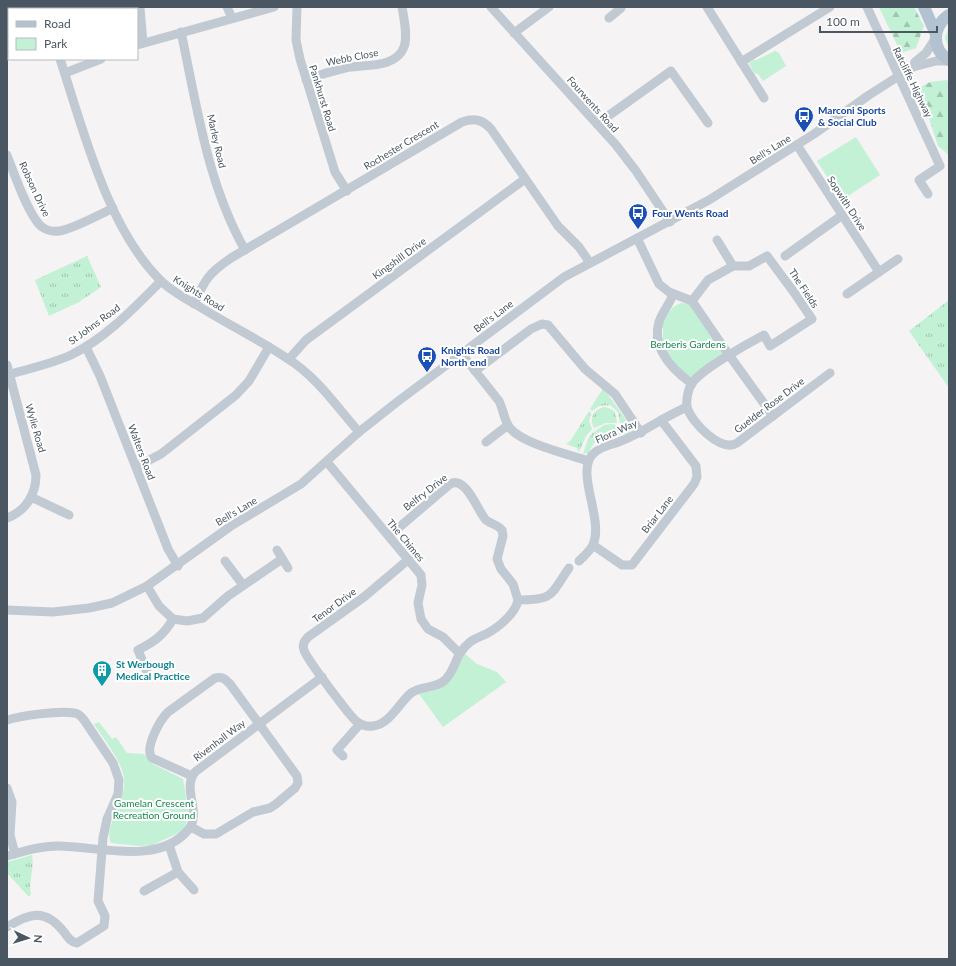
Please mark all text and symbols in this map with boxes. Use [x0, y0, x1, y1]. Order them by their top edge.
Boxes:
legend [8, 8, 138, 60]
scale bar [820, 8, 937, 34]
text: 100 m [826, 14, 860, 29]
text: Road [44, 16, 71, 31]
text: Park [44, 36, 68, 51]
street label: Ratcliffe Highway [891, 45, 936, 120]
street label: Webb Close [325, 46, 379, 68]
street label: Pankhurst Road [307, 63, 339, 133]
street label: Fourwents Road [565, 73, 621, 135]
place label: Marconi Sports & Social Club [818, 104, 886, 128]
bus stop icon: Marconi Sports & Social Club [793, 105, 815, 133]
street label: Marley Road [205, 113, 229, 169]
street label: Rochester Crescent [361, 118, 441, 172]
street label: Bell's Lane [747, 132, 793, 166]
street label: Robson Drive [17, 160, 53, 218]
street label: Sopwith Drive [825, 174, 869, 232]
bus stop icon: Four Wents Road [627, 202, 649, 230]
place label: Four Wents Road [652, 207, 729, 219]
street label: Kingshill Drive [370, 235, 428, 281]
street label: The Fields [786, 266, 822, 310]
street label: Knights Road [171, 273, 227, 313]
street label: Bell's Lane [471, 297, 515, 335]
street label: St Johns Road [66, 301, 122, 347]
park label: Berberis Gardens [650, 338, 726, 350]
place label: Knights Road North end [441, 344, 500, 368]
bus stop icon: Knights Road North end [416, 345, 438, 373]
street label: Guelder Rose Drive [731, 375, 807, 435]
street label: Wylie Road [23, 402, 49, 454]
street label: Flora Way [593, 416, 639, 446]
street label: Walters Road [126, 422, 158, 482]
street label: Belfry Drive [401, 471, 449, 513]
street label: Briar Lane [639, 493, 675, 535]
street label: Bell's Lane [213, 494, 259, 528]
street label: The Chimes [385, 516, 427, 564]
street label: Tenor Drive [310, 585, 358, 625]
place label: St Werbough Medical Practice [116, 658, 190, 682]
building icon: St Werbough Medical Practice [91, 659, 113, 687]
street label: Rivenhall Way [191, 716, 248, 763]
park label: Gamelan Crescent Recreation Ground [113, 797, 195, 821]
north arrow [8, 918, 48, 958]
text: N [32, 934, 45, 943]

